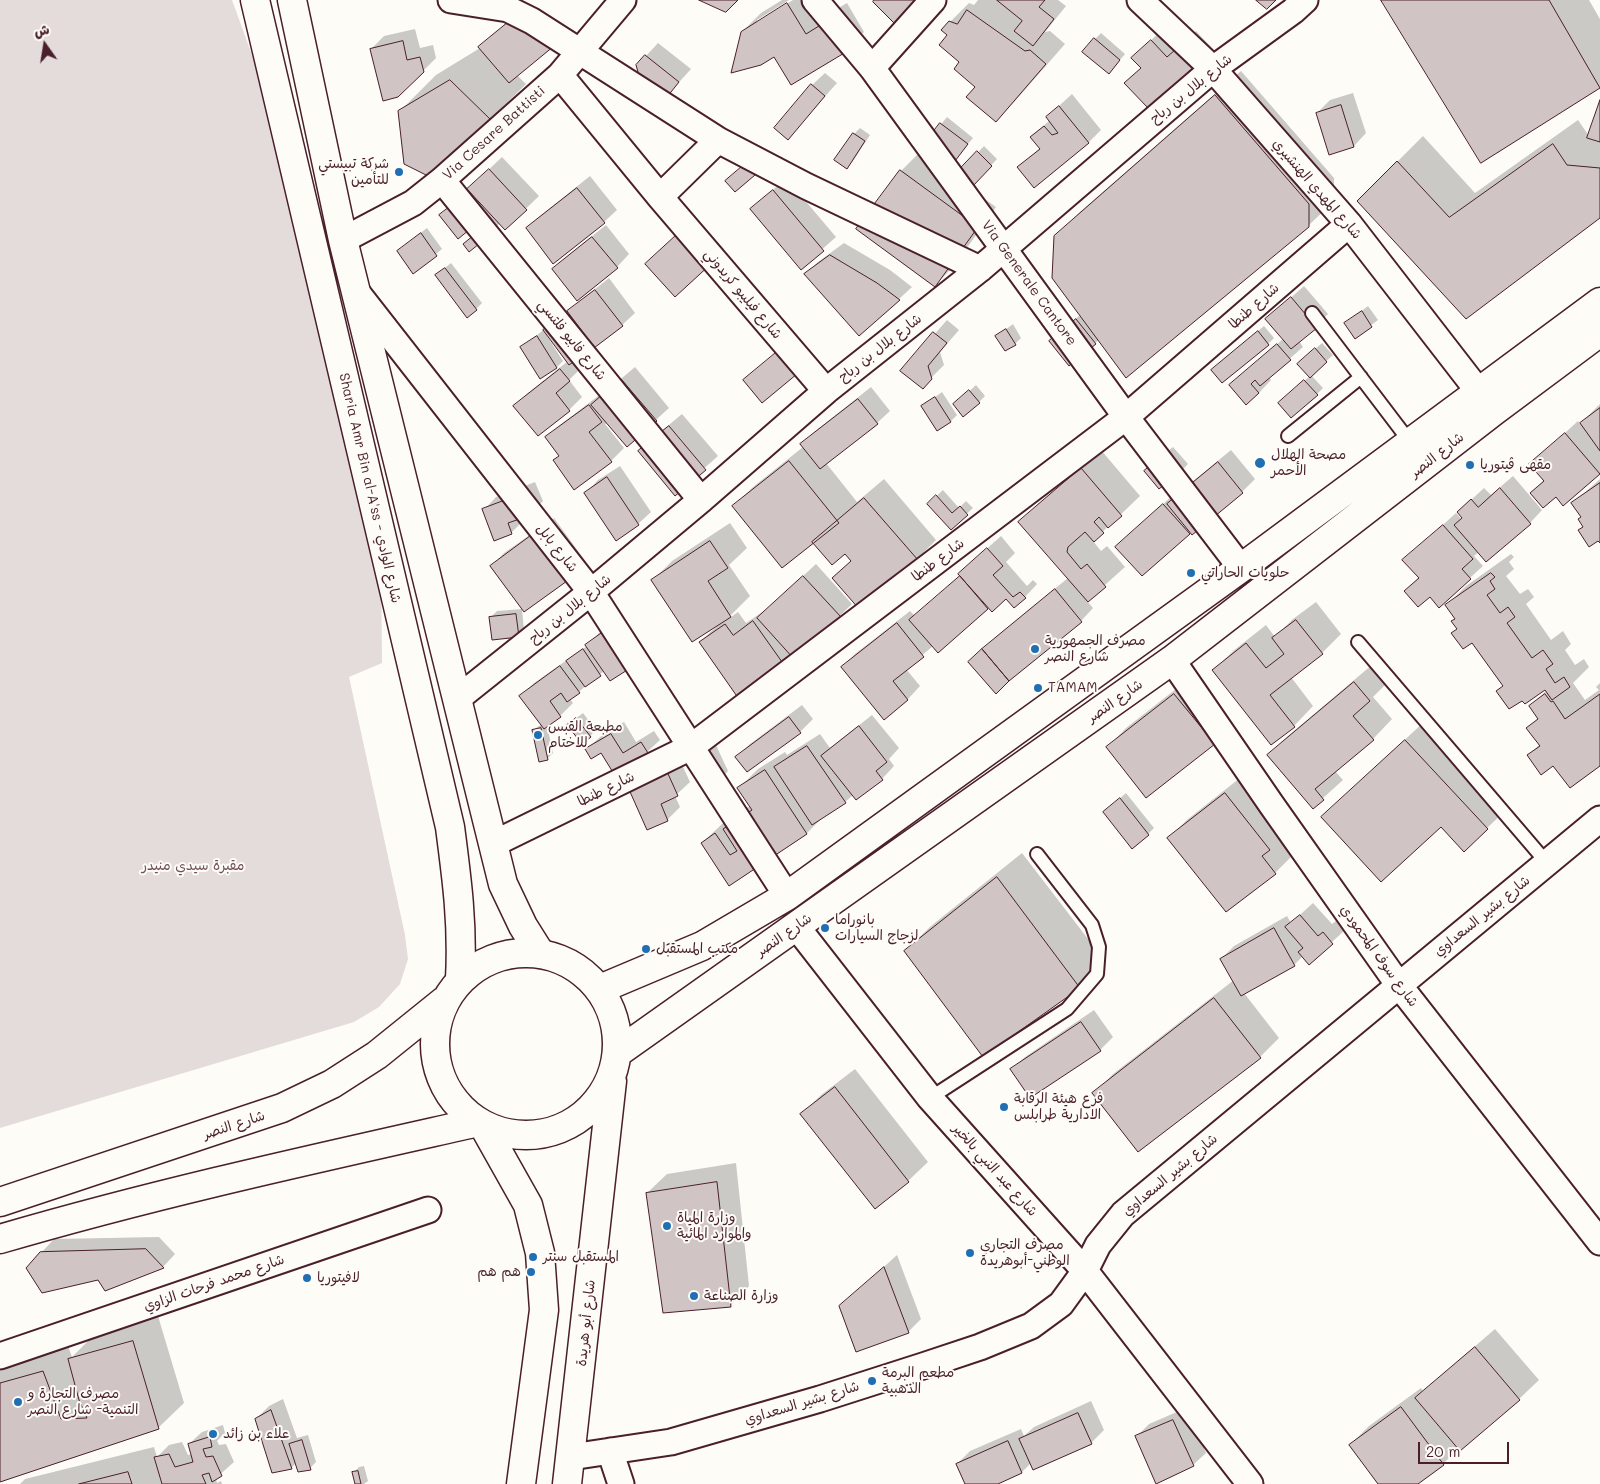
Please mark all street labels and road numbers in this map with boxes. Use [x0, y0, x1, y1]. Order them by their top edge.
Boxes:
street label: شارع بلال بن رباح [1146, 51, 1236, 127]
street label: Via Cesare Battisti [439, 83, 549, 183]
street label: شارع المهدي الهنشيري [1269, 135, 1365, 243]
street label: Via Generale Cantore [978, 217, 1080, 349]
street label: شارع فيليبو كريدوني [701, 246, 785, 342]
street label: شارع طنطا [1225, 280, 1283, 332]
street label: شارع فابيو فلتسي [534, 296, 610, 384]
street label: شارع بلال بن رباح [835, 310, 925, 386]
street label: Sharia Amr Bin al-A'ss - شارع الوادي [335, 371, 405, 605]
street label: شارع النصر [1407, 429, 1467, 481]
street label: شارع بابل [533, 520, 581, 576]
street label: شارع طنطا [908, 535, 968, 585]
street label: شارع بلال بن رباح [525, 571, 615, 647]
street label: شارع النصر [1084, 676, 1146, 726]
street label: شارع طنطا [575, 768, 637, 810]
street label: شارع بشير السعداوي [1430, 872, 1534, 960]
street label: شارع سوف المحمودي [1336, 902, 1422, 1010]
street label: شارع النصر [753, 910, 815, 960]
street label: شارع النصر [201, 1107, 267, 1143]
street label: شارع عبد النبي بالخير [949, 1120, 1041, 1220]
street label: شارع بشير السعداوي [1119, 1130, 1221, 1220]
street label: شارع محمد فرحات الزاوي [141, 1251, 287, 1315]
street label: شارع أبو هريدة [573, 1279, 599, 1367]
street label: شارع بشير السعداوي [743, 1378, 861, 1428]

